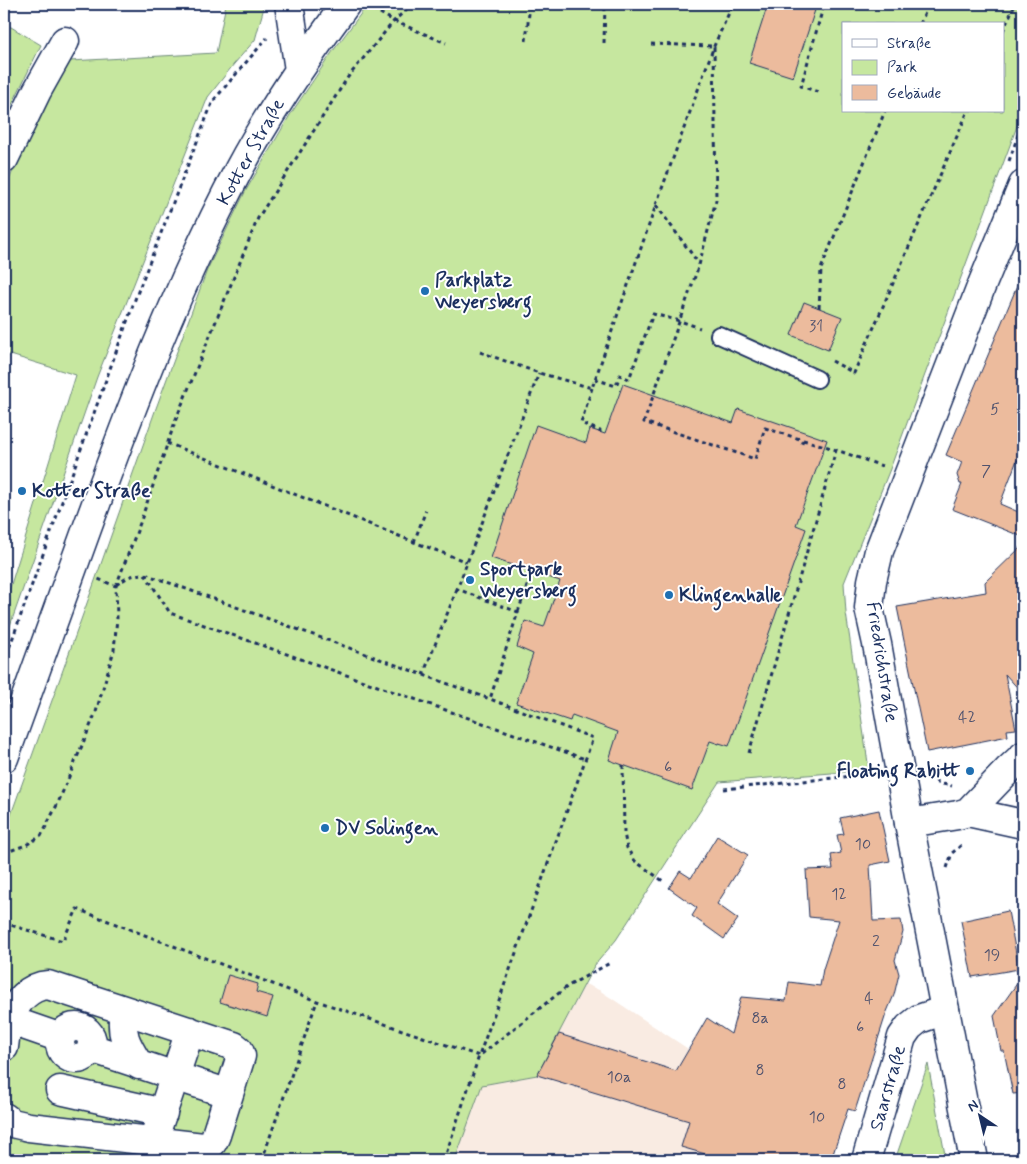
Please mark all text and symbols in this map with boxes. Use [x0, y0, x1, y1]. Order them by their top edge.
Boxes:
legend [842, 22, 1004, 112]
text: Straße [887, 34, 931, 54]
text: Park [887, 58, 917, 78]
text: Gebäude [887, 84, 941, 104]
street label: Kotter Straße [211, 94, 291, 210]
place label: Parkplatz Weyersberg [434, 268, 532, 318]
marker: Parkplatz Weyersberg [419, 285, 431, 297]
house number: 31 [809, 316, 823, 337]
house number: 5 [990, 399, 1000, 420]
house number: 7 [981, 461, 991, 482]
place label: Kotter Straße [32, 479, 151, 504]
marker: Kotter Straße [16, 485, 28, 497]
place label: Sportpark Weyersberg [479, 557, 577, 607]
marker: Sportpark Weyersberg [464, 574, 476, 586]
place label: Klingenhalle [679, 583, 782, 611]
marker: Klingenhalle [663, 589, 675, 601]
street label: Friedrichstraße [860, 600, 904, 724]
house number: 42 [958, 707, 976, 728]
house number: 6 [664, 757, 672, 778]
place label: Floating Rabitt [837, 759, 960, 787]
marker: Floating Rabitt [964, 765, 976, 777]
place label: DV Solingen [335, 816, 438, 844]
marker: DV Solingen [319, 822, 331, 834]
house number: 10 [855, 834, 871, 855]
house number: 12 [831, 884, 847, 905]
house number: 2 [872, 931, 880, 952]
house number: 19 [984, 945, 1000, 966]
house number: 4 [864, 988, 874, 1009]
house number: 8a [751, 1008, 769, 1029]
house number: 6 [856, 1017, 864, 1038]
street label: Saarstraße [864, 1042, 912, 1134]
house number: 8 [755, 1060, 765, 1081]
house number: 10a [607, 1067, 631, 1088]
house number: 8 [837, 1074, 847, 1095]
north arrow [954, 1092, 1004, 1142]
text: N [964, 1096, 982, 1116]
house number: 10 [809, 1107, 825, 1128]

